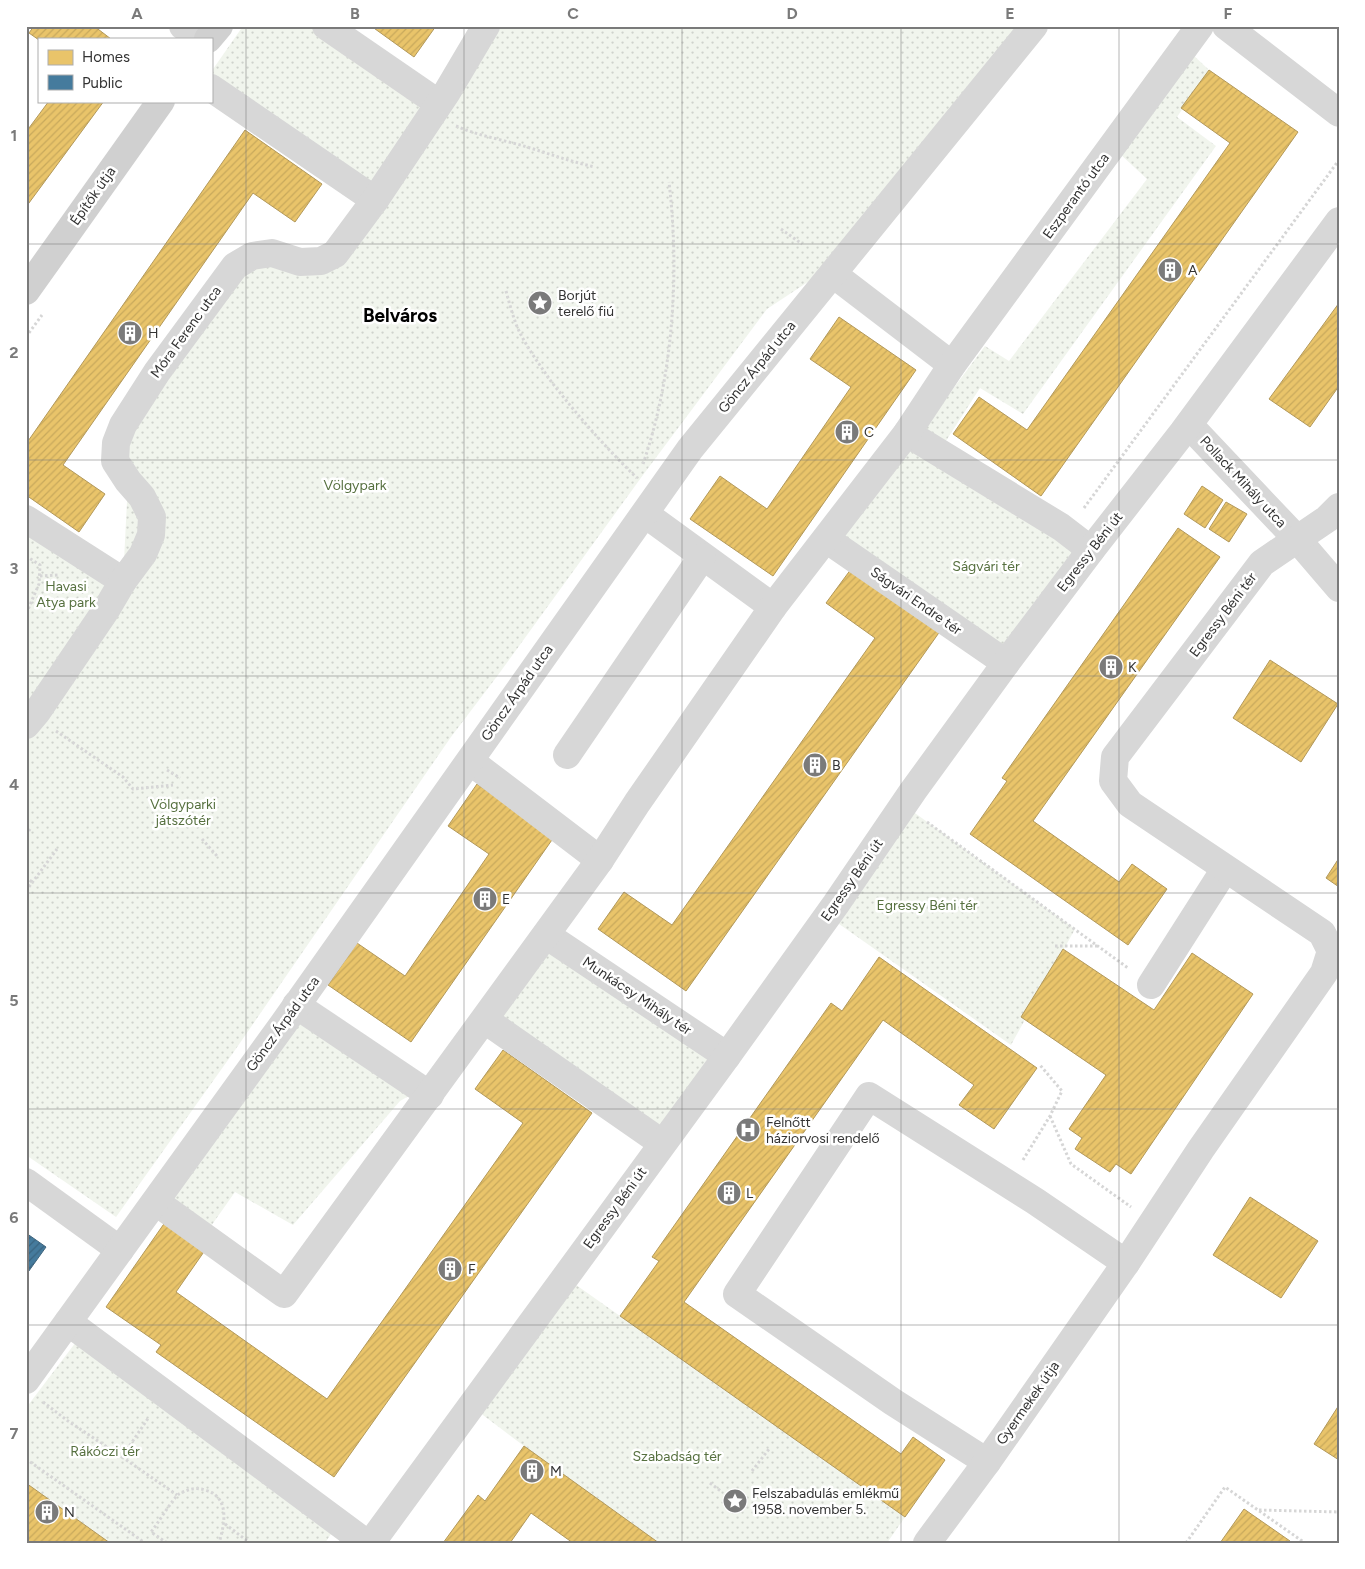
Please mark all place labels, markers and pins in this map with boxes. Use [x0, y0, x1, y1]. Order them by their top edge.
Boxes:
building icon: A [1157, 257, 1183, 283]
place label: A [1188, 262, 1198, 279]
place label: Borjút terelő fiú [558, 287, 614, 320]
place icon: Borjút terelő fiú [527, 290, 553, 316]
building icon: H [117, 320, 143, 346]
place label: H [148, 325, 159, 342]
building icon: C [834, 419, 860, 445]
place label: C [864, 424, 874, 441]
building icon: K [1098, 654, 1124, 680]
place label: K [1128, 659, 1137, 676]
building icon: B [802, 752, 828, 778]
place label: B [832, 757, 841, 774]
building icon: E [472, 886, 498, 912]
place label: E [502, 891, 510, 908]
place label: Felnőtt háziorvosi rendelő [766, 1114, 880, 1147]
hospital icon: Felnőtt háziorvosi rendelő [735, 1117, 761, 1143]
building icon: L [716, 1180, 742, 1206]
place label: L [746, 1185, 754, 1202]
building icon: F [437, 1256, 463, 1282]
place label: F [468, 1261, 476, 1278]
building icon: M [519, 1458, 545, 1484]
place label: M [550, 1463, 562, 1480]
place label: Felszabadulás emlékmű 1958. november 5. [752, 1485, 899, 1518]
place icon: Felszabadulás emlékmű 1958. november 5. [722, 1488, 748, 1514]
building icon: N [34, 1499, 60, 1525]
place label: N [64, 1504, 75, 1521]

